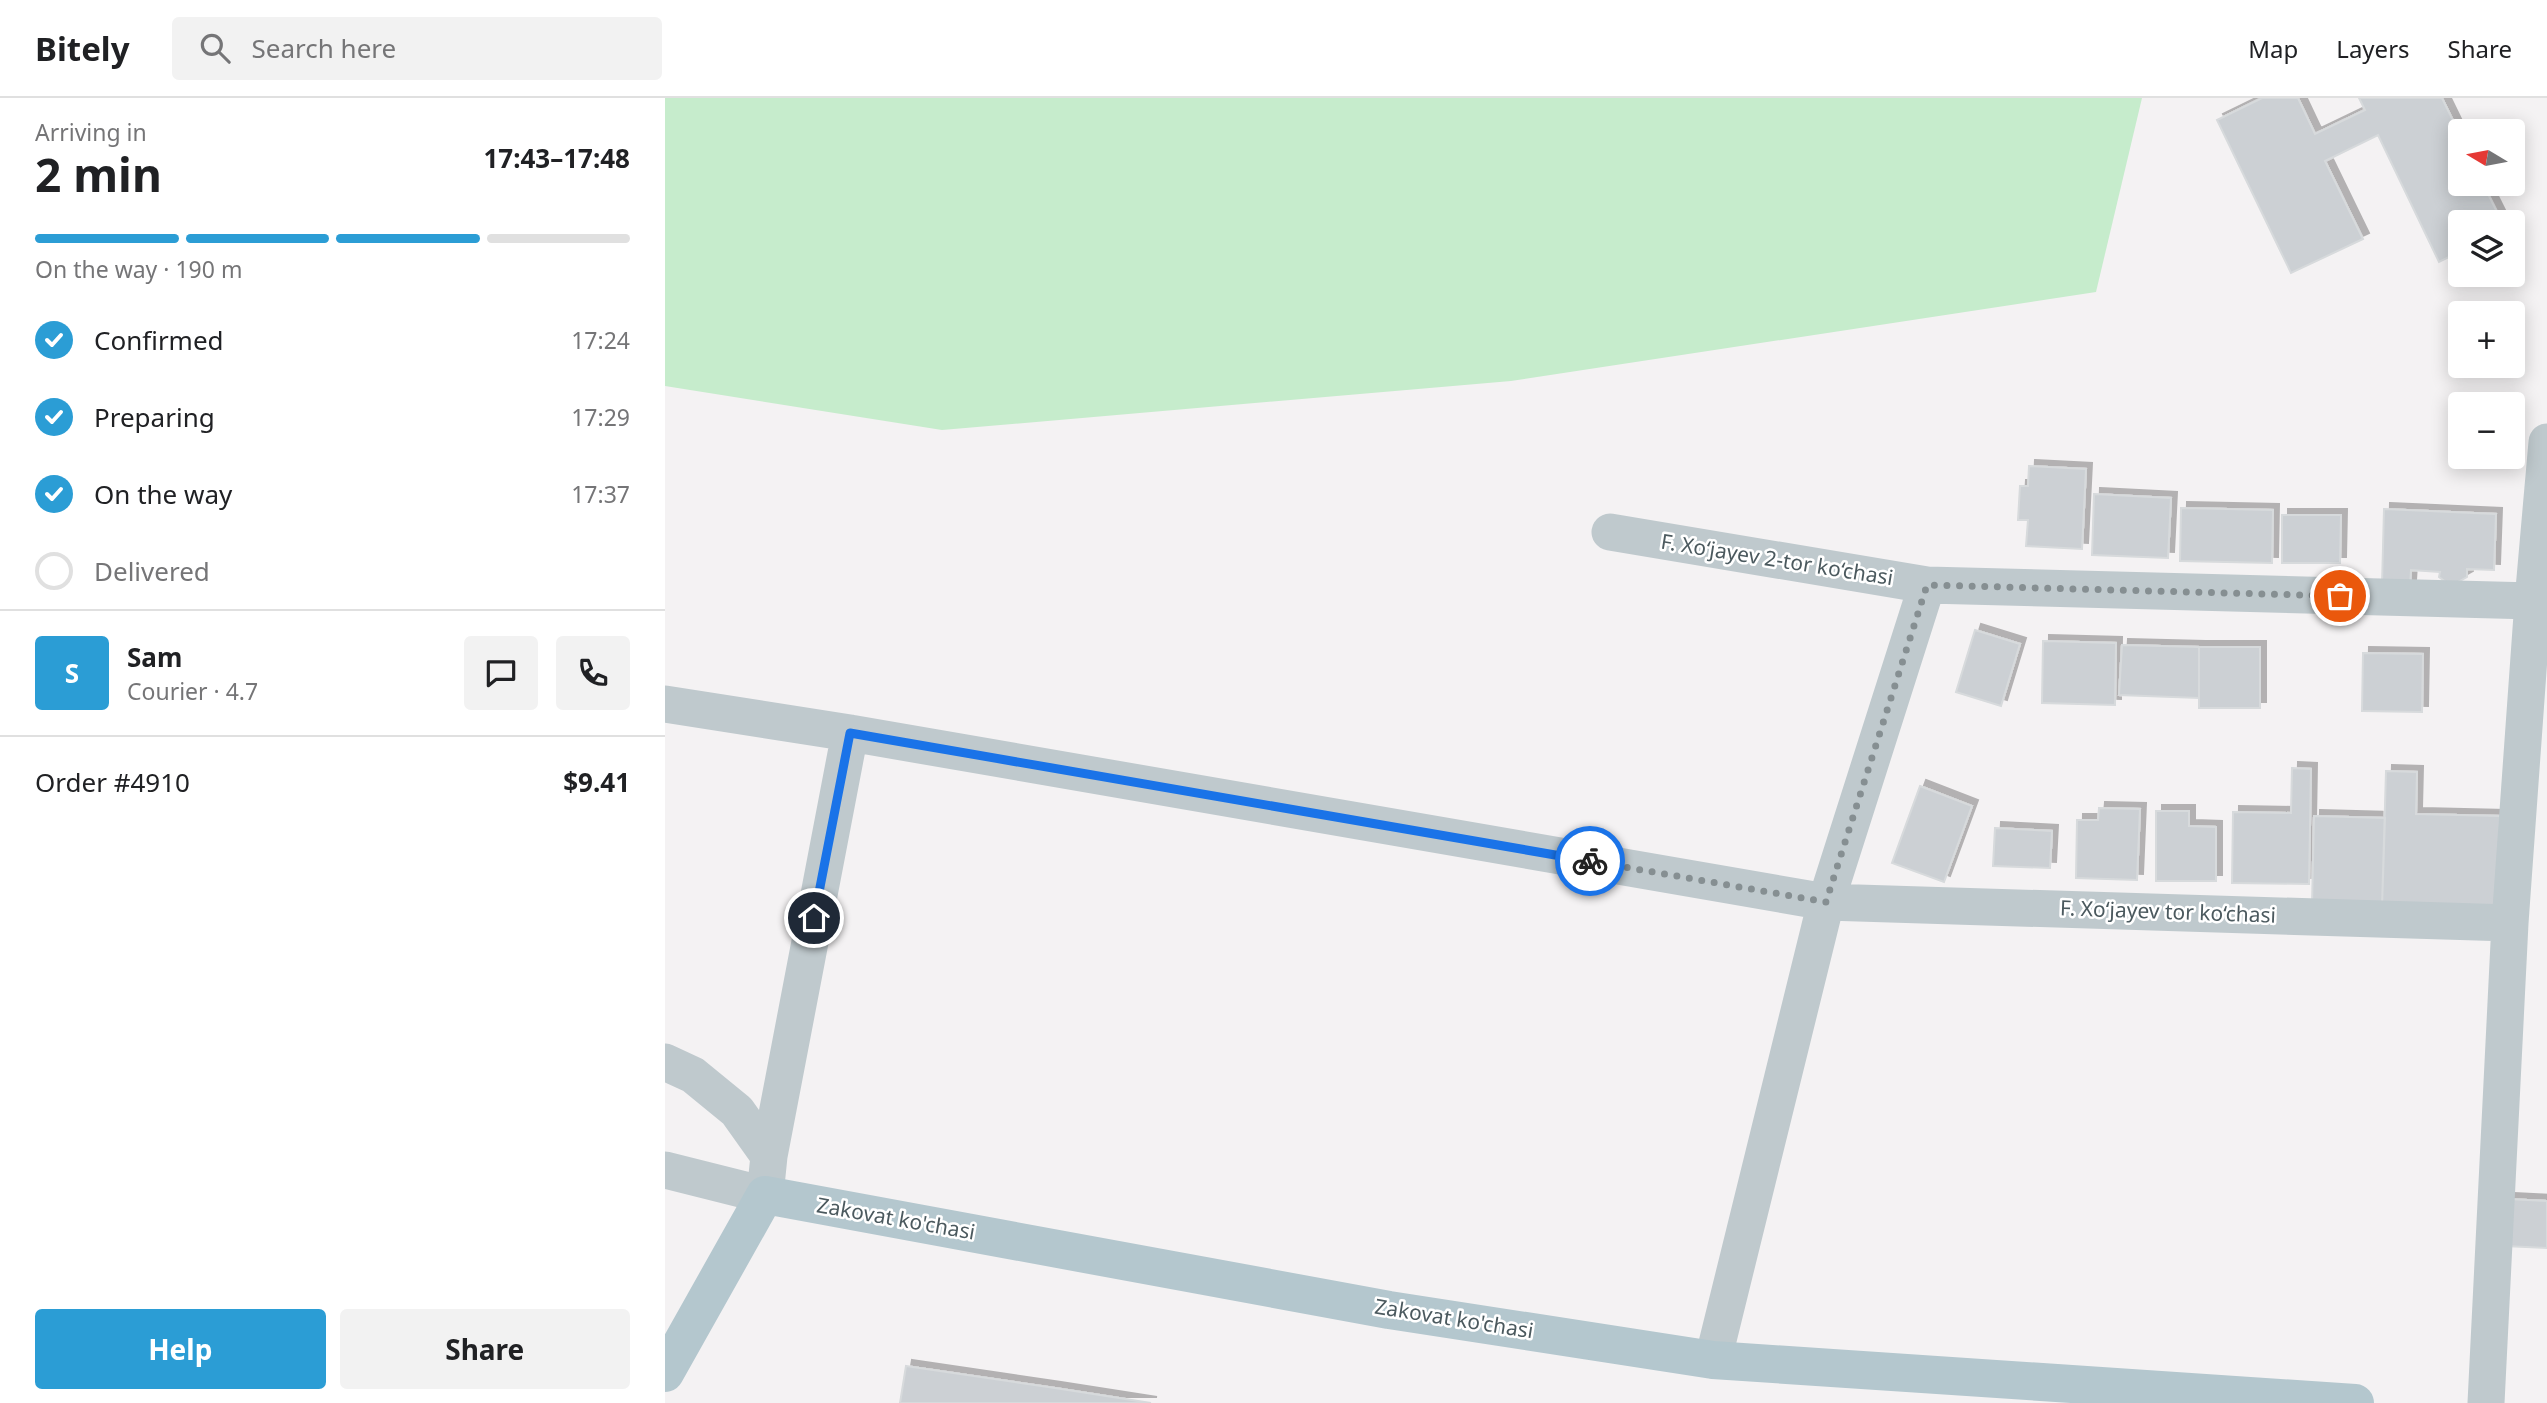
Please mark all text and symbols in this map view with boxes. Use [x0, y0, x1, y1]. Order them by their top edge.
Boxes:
search box [172, 17, 662, 80]
text: Bitely [35, 26, 130, 71]
icon: search [196, 29, 234, 67]
text: Search here [252, 30, 396, 66]
text: Map [2248, 32, 2298, 65]
text: Layers [2336, 32, 2410, 65]
text: Share [2448, 32, 2512, 65]
text: Arriving in [35, 116, 147, 148]
north arrow [2448, 119, 2525, 196]
map controls [2448, 119, 2525, 469]
text: 17:43–17:48 [483, 140, 630, 176]
text: 2 min [35, 143, 162, 205]
button: layers [2448, 210, 2525, 287]
text: On the way · 190 m [35, 253, 242, 285]
button: + [2448, 301, 2525, 378]
icon: check [35, 321, 73, 359]
text: Confirmed [94, 322, 224, 358]
text: 17:24 [571, 324, 630, 356]
button: − [2448, 392, 2525, 469]
icon: check [35, 398, 73, 436]
text: Preparing [94, 399, 215, 435]
text: 17:29 [571, 401, 630, 433]
icon: check [35, 475, 73, 513]
text: On the way [94, 476, 232, 512]
text: 17:37 [571, 478, 630, 510]
street label: F. Xo‘jayev 2-tor ko‘chasi [1659, 527, 1895, 591]
text: Delivered [94, 553, 210, 589]
pin [2310, 566, 2370, 626]
icon: bag [2321, 577, 2359, 615]
button: chat [464, 636, 538, 710]
button: phone [556, 636, 630, 710]
text: Sam [127, 639, 182, 675]
text: S [65, 655, 79, 691]
text: Courier · 4.7 [127, 675, 258, 707]
text: Order #4910 [35, 764, 190, 800]
text: $9.41 [563, 764, 630, 800]
courier [1555, 826, 1625, 896]
icon: bike [1571, 842, 1609, 880]
pin [784, 888, 844, 948]
street label: F. Xo‘jayev tor ko‘chasi [2060, 893, 2276, 929]
icon: home [795, 899, 833, 937]
street label: Zakovat ko'chasi [815, 1190, 978, 1246]
street label: Zakovat ko'chasi [1373, 1292, 1536, 1344]
button: Help [35, 1309, 326, 1389]
button: Share [340, 1309, 630, 1389]

